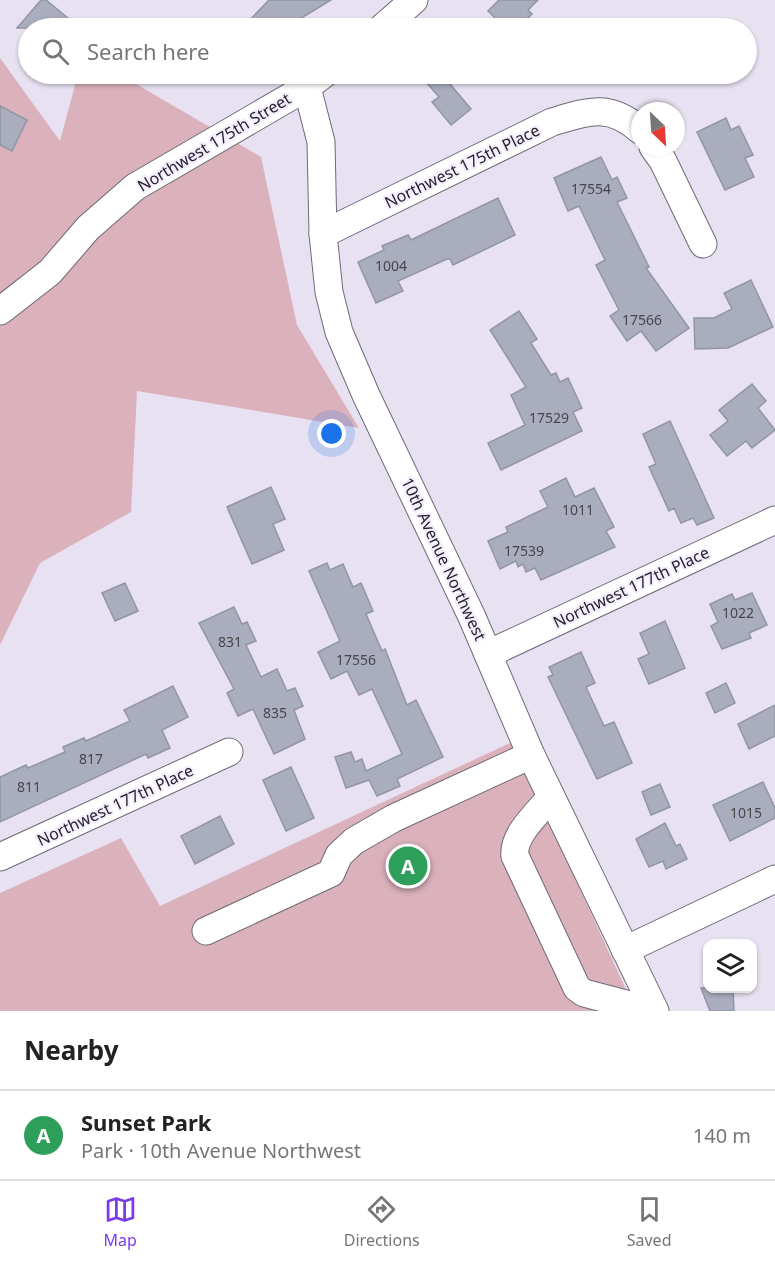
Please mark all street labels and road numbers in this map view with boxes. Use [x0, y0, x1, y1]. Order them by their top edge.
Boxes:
street label: Northwest 175th Street [133, 87, 295, 197]
street label: Northwest 175th Place [381, 119, 543, 213]
street label: 10th Avenue Northwest [396, 474, 492, 644]
street label: Northwest 177th Place [549, 541, 713, 633]
street label: Northwest 177th Place [33, 759, 197, 851]

